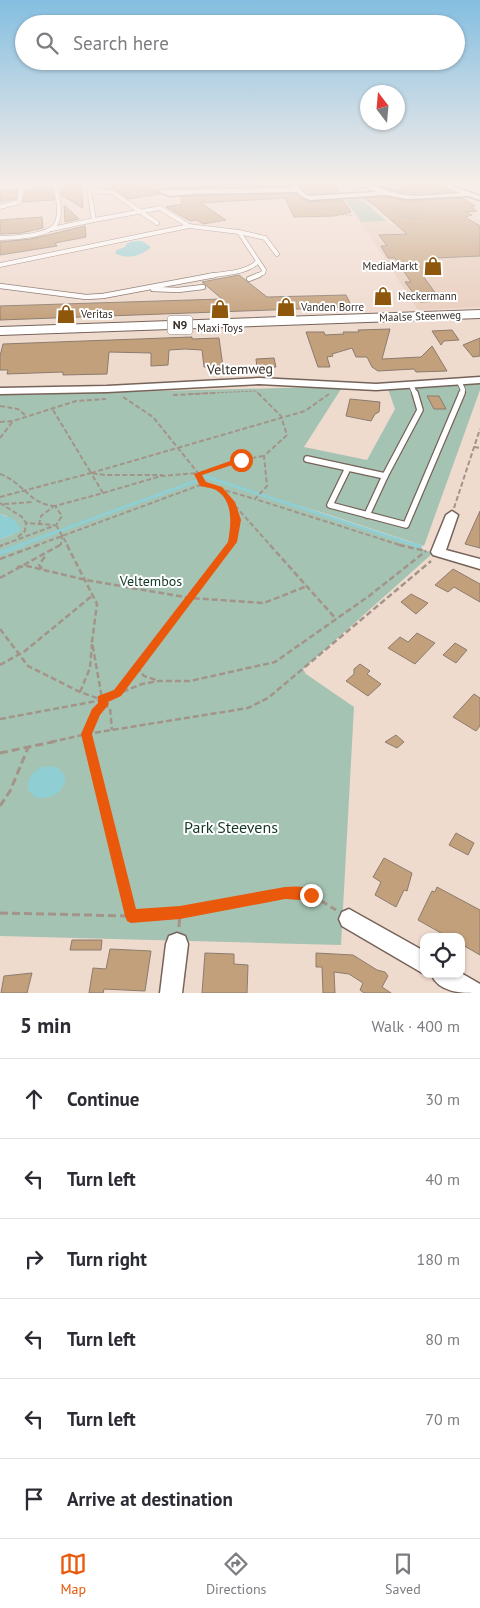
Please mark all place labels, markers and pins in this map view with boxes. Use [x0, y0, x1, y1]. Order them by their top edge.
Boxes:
shop icon: MediaMarkt [422, 255, 444, 277]
place label: MediaMarkt [362, 259, 418, 273]
shop icon: Neckermann [372, 285, 394, 307]
place label: Neckermann [398, 289, 457, 303]
shop icon: Vanden Borre [275, 296, 297, 318]
shop icon: Maxi Toys [209, 298, 231, 320]
place label: Vanden Borre [300, 300, 364, 314]
shop icon: Veritas [55, 303, 77, 325]
place label: Veritas [80, 307, 113, 321]
place label: Maxi Toys [197, 321, 243, 335]

